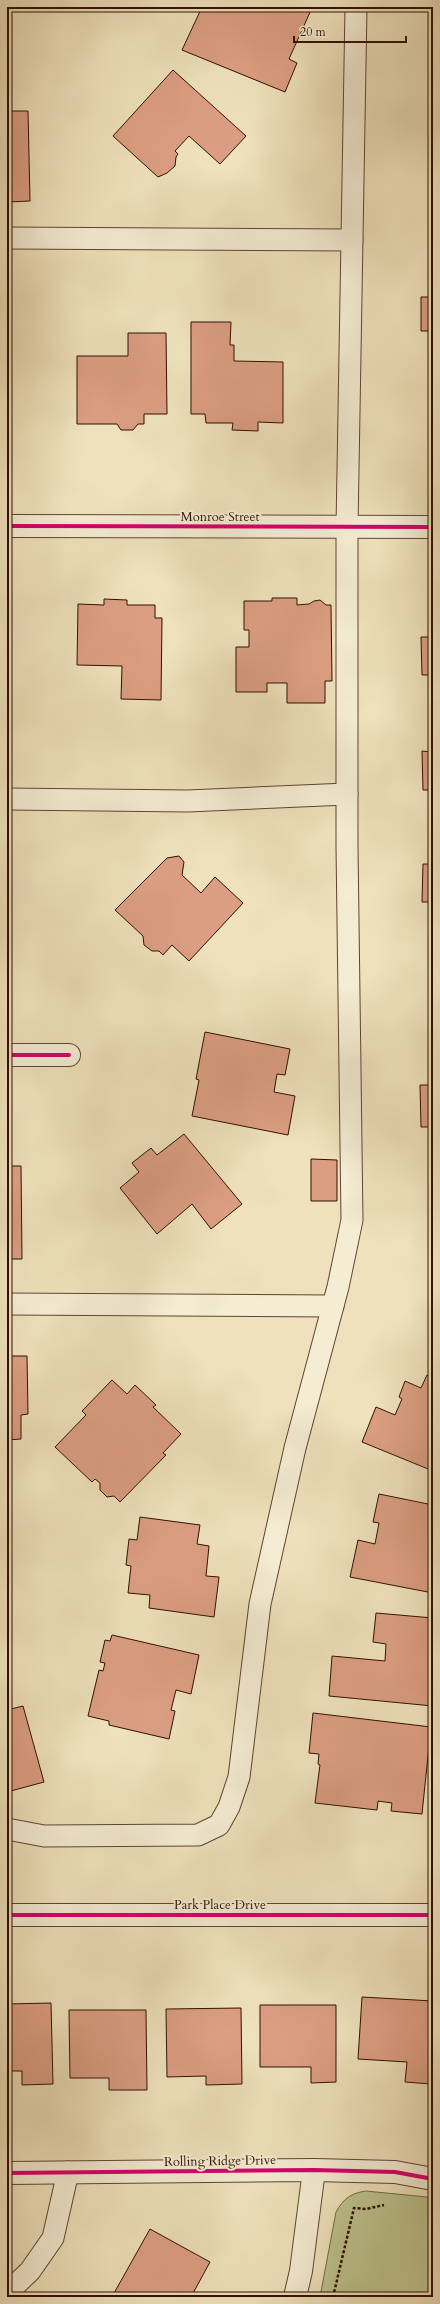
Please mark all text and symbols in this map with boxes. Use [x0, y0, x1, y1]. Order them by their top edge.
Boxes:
scale bar [294, 18, 406, 44]
text: 20 m [300, 24, 327, 40]
street label: Monroe Street [180, 508, 260, 526]
street label: Park Place Drive [174, 1896, 266, 1914]
street label: Rolling Ridge Drive [164, 2151, 276, 2171]

